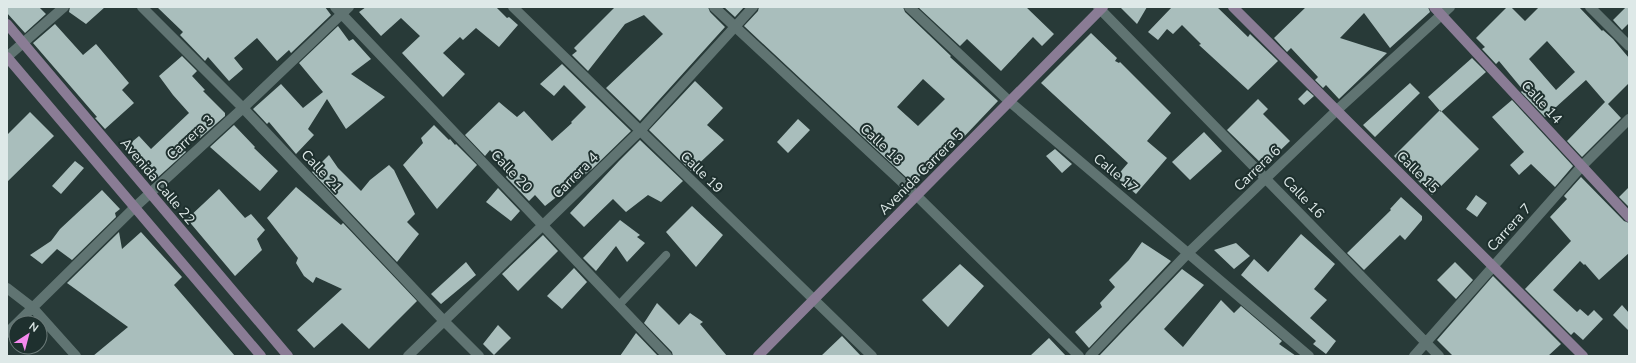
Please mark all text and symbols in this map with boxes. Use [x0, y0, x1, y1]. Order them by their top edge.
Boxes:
street label: Calle 14 [1517, 77, 1567, 128]
street label: Carrera 3 [163, 111, 218, 164]
street label: Calle 18 [856, 119, 907, 169]
street label: Avenida Carrera 5 [875, 126, 968, 219]
street label: Avenida Calle 22 [116, 134, 199, 229]
street label: Carrera 6 [1230, 141, 1285, 195]
street label: Calle 21 [297, 146, 347, 197]
street label: Calle 20 [487, 146, 537, 197]
street label: Calle 19 [676, 147, 727, 197]
street label: Calle 15 [1392, 147, 1443, 198]
street label: Carrera 4 [548, 148, 603, 203]
street label: Calle 17 [1089, 149, 1142, 198]
street label: Calle 16 [1279, 172, 1329, 223]
street label: Carrera 7 [1483, 199, 1536, 255]
north arrow [8, 315, 48, 355]
text: N [26, 319, 41, 336]

